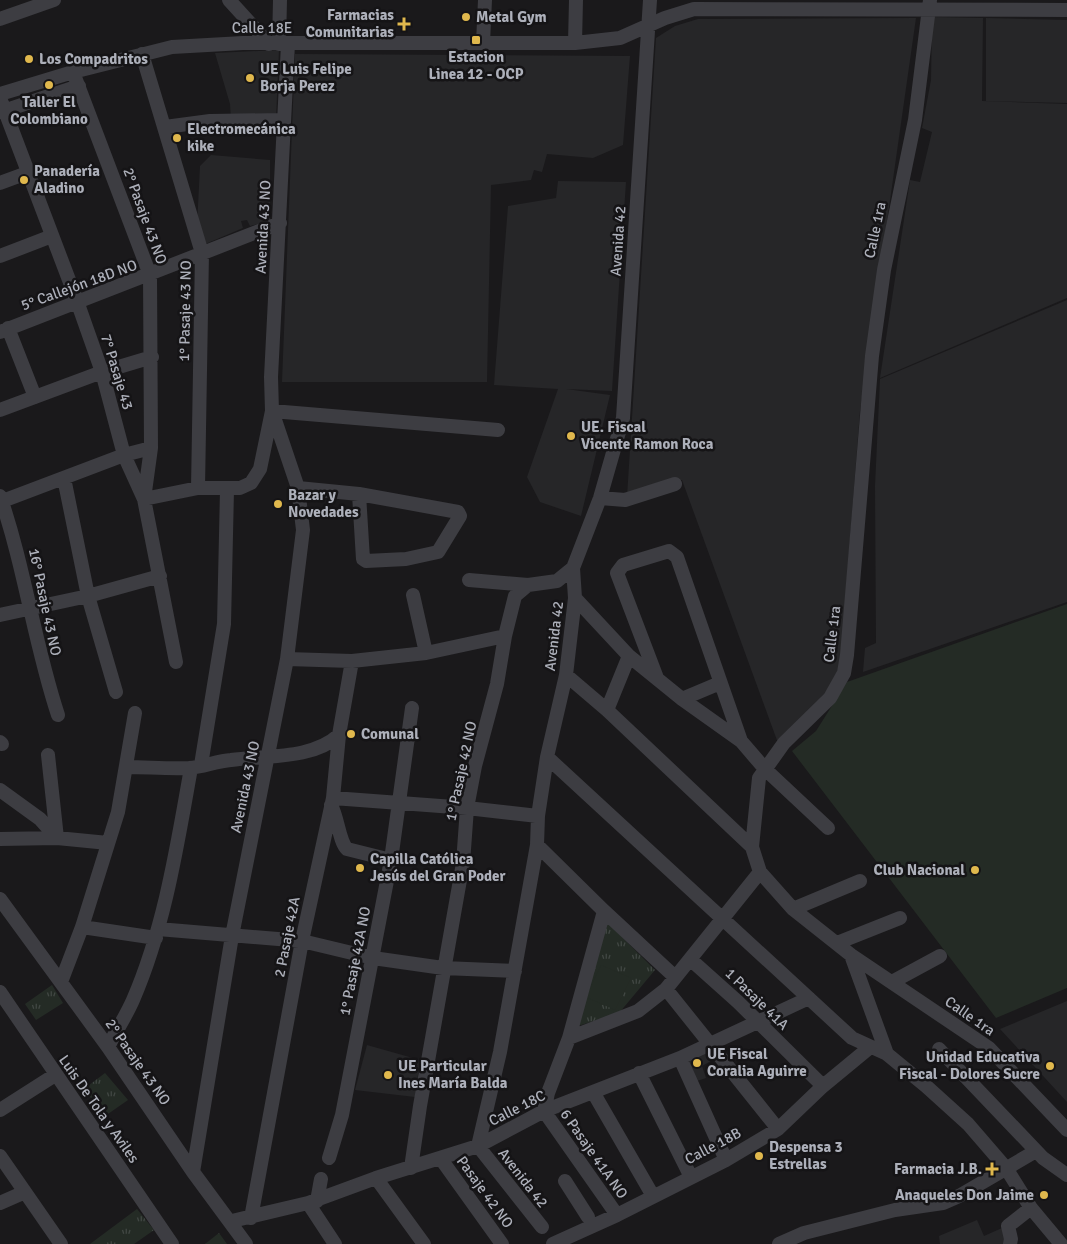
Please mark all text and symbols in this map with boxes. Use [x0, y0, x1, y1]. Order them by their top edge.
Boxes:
place label: Farmacias Comunitarias [306, 6, 394, 41]
place label: Metal Gym [476, 8, 547, 26]
marker: Metal Gym [460, 11, 472, 23]
marker: Farmacias Comunitarias [398, 18, 410, 30]
street label: Calle 18E [232, 19, 292, 37]
marker: Estacion Linea 12 - OCP [470, 34, 482, 46]
place label: Estacion Linea 12 - OCP [428, 48, 524, 83]
place label: Los Compadritos [39, 50, 148, 68]
marker: Los Compadritos [23, 53, 35, 65]
place label: UE Luis Felipe Borja Perez [260, 60, 352, 95]
marker: UE Luis Felipe Borja Perez [244, 72, 256, 84]
marker: Taller El Colombiano [43, 79, 55, 91]
place label: Taller El Colombiano [10, 93, 88, 128]
place label: Electromecánica kike [187, 120, 296, 155]
marker: Electromecánica kike [171, 132, 183, 144]
place label: Panadería Aladino [34, 162, 100, 197]
street label: 2° Pasaje 43 NO [119, 165, 171, 267]
marker: Panadería Aladino [18, 174, 30, 186]
street label: Avenida 43 NO [252, 180, 274, 274]
street label: Calle 1ra [860, 200, 890, 260]
street label: Avenida 42 [607, 205, 629, 277]
street label: 5° Callejón 18D NO [18, 256, 140, 314]
street label: 1° Pasaje 43 NO [175, 260, 195, 362]
street label: 7° Pasaje 43 [97, 332, 137, 412]
place label: UE. Fiscal Vicente Ramon Roca [581, 418, 714, 453]
marker: UE. Fiscal Vicente Ramon Roca [565, 430, 577, 442]
place label: Bazar y Novedades [288, 486, 359, 521]
marker: Bazar y Novedades [272, 498, 284, 510]
street label: 16° Pasaje 43 NO [25, 547, 65, 658]
street label: Avenida 42 [541, 600, 567, 672]
street label: Calle 1ra [820, 605, 844, 663]
street label: 1° Pasaje 42 NO [442, 719, 480, 823]
place label: Comunal [361, 725, 419, 743]
marker: Comunal [345, 728, 357, 740]
street label: Avenida 43 NO [226, 739, 264, 835]
place label: Capilla Católica Jesús del Gran Poder [370, 850, 506, 885]
place label: Club Nacional [874, 861, 965, 879]
marker: Capilla Católica Jesús del Gran Poder [354, 862, 366, 874]
marker: Club Nacional [969, 864, 981, 876]
street label: 2 Pasaje 42A [270, 895, 304, 979]
street label: 1° Pasaje 42A NO [336, 905, 374, 1017]
street label: 1 Pasaje 41A [721, 964, 793, 1034]
street label: Calle 1ra [941, 992, 999, 1040]
street label: 2° Pasaje 43 NO [102, 1015, 175, 1109]
place label: UE Fiscal Coralia Aguirre [707, 1045, 807, 1080]
place label: Unidad Educativa Fiscal - Dolores Sucre [899, 1048, 1040, 1083]
street label: Luis De Tola y Aviles [55, 1052, 143, 1167]
place label: UE Particular Ines María Balda [398, 1057, 508, 1092]
marker: UE Fiscal Coralia Aguirre [691, 1057, 703, 1069]
marker: Unidad Educativa Fiscal - Dolores Sucre [1044, 1060, 1056, 1072]
marker: UE Particular Ines María Balda [382, 1069, 394, 1081]
street label: Calle 18C [486, 1086, 548, 1130]
street label: 6 Pasaje 41A NO [556, 1106, 632, 1202]
street label: Calle 18B [682, 1124, 744, 1168]
place label: Despensa 3 Estrellas [769, 1138, 843, 1173]
street label: Avenida 42 [494, 1145, 552, 1211]
marker: Despensa 3 Estrellas [753, 1150, 765, 1162]
street label: Pasaje 42 NO [453, 1153, 517, 1232]
place label: Farmacia J.B. [894, 1160, 982, 1178]
marker: Farmacia J.B. [986, 1163, 998, 1175]
place label: Anaqueles Don Jaime [895, 1186, 1034, 1204]
marker: Anaqueles Don Jaime [1038, 1189, 1050, 1201]

